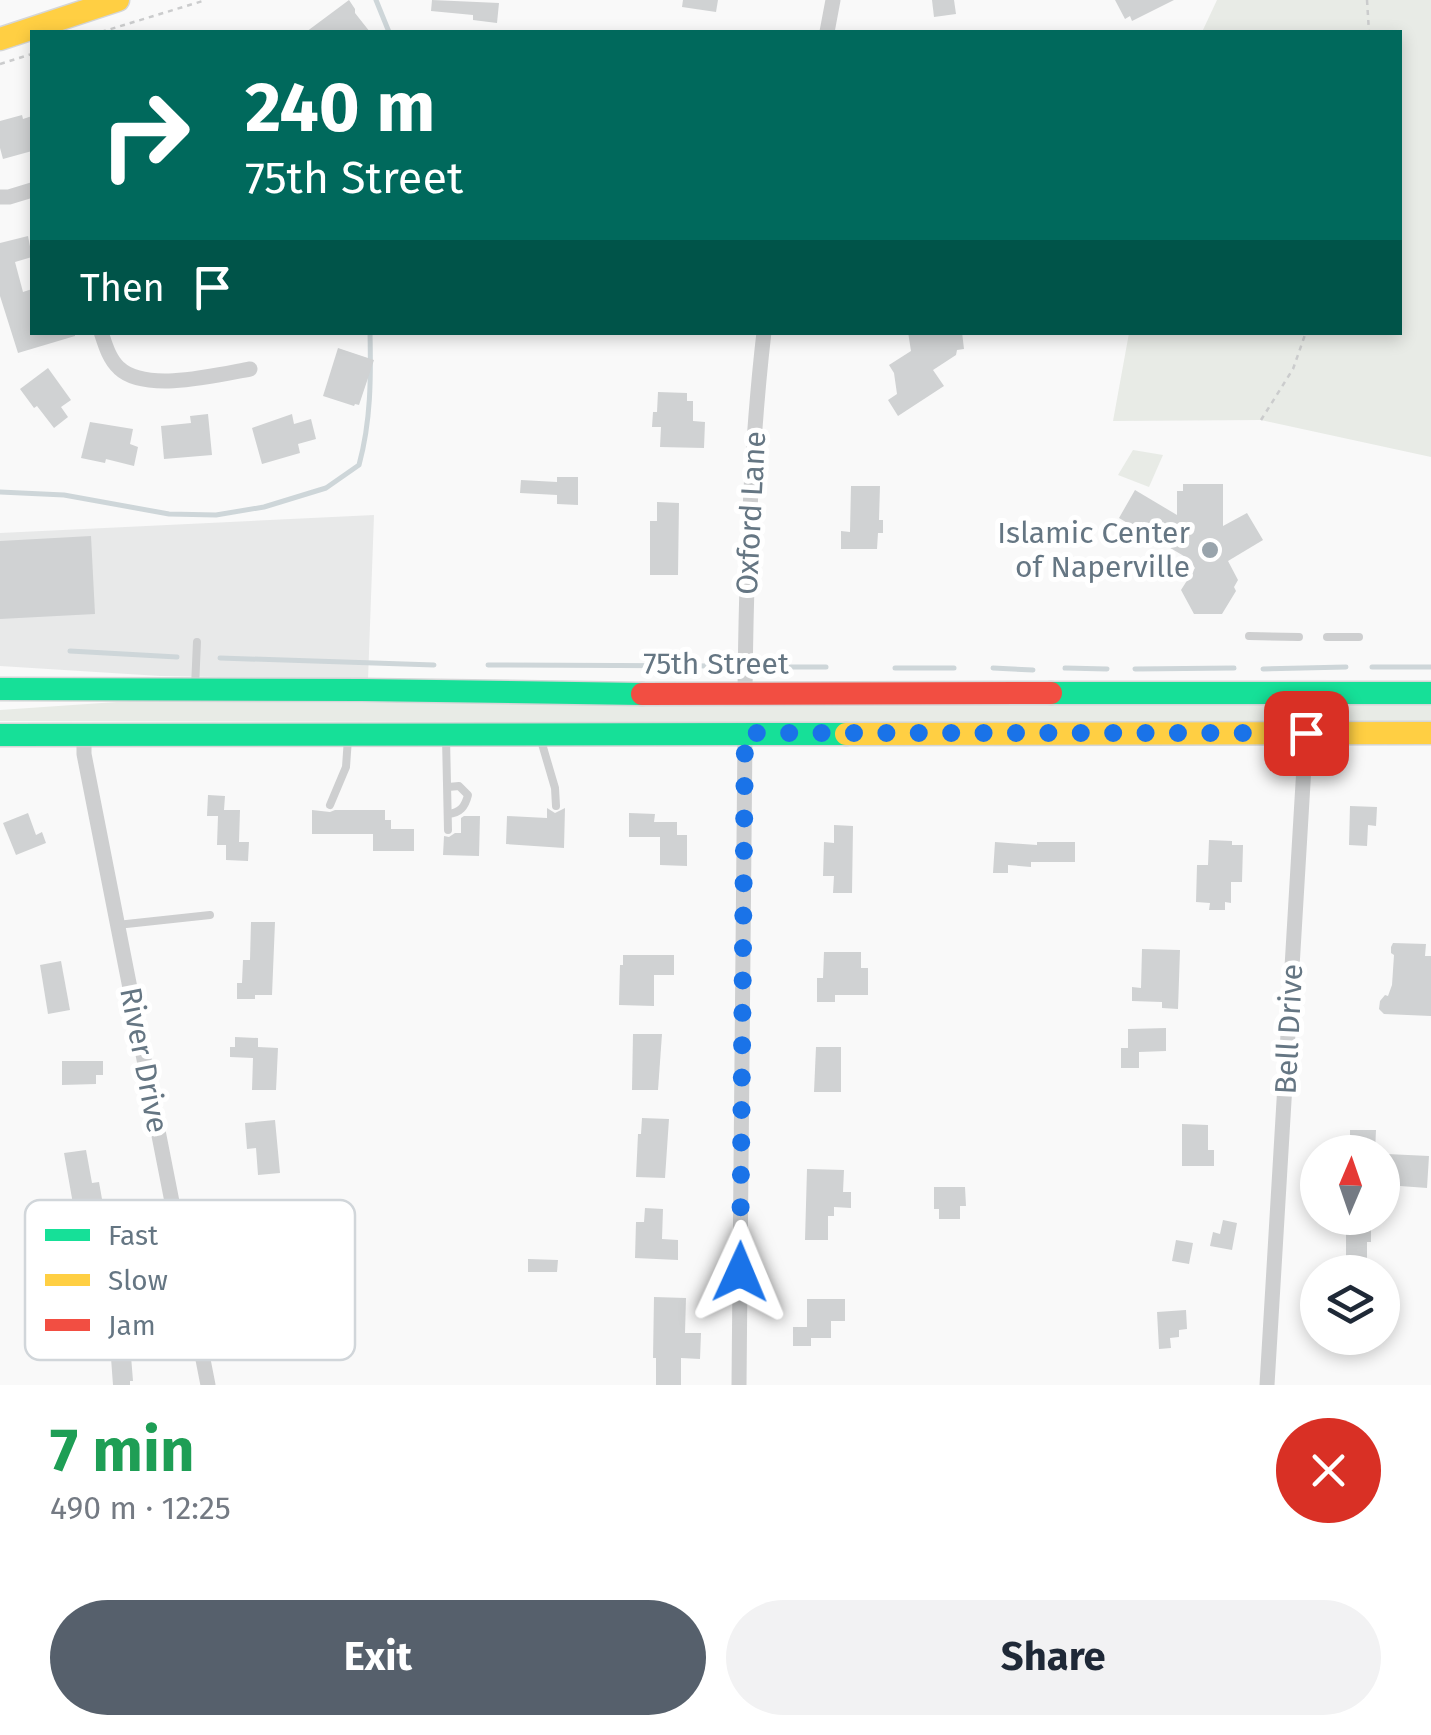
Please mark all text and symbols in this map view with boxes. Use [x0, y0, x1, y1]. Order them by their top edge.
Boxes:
text: 240 m [245, 66, 435, 150]
icon: right [80, 70, 210, 200]
text: 75th Street [245, 151, 463, 205]
icon: arrive [185, 260, 240, 315]
text: Then [80, 265, 165, 311]
street label: Oxford Lane [729, 430, 773, 596]
place label: Islamic Center of Naperville [997, 515, 1190, 585]
marker: Islamic Center of Naperville [1199, 539, 1221, 561]
street label: 75th Street [643, 646, 789, 682]
pin [1264, 691, 1349, 776]
icon: arrive [1279, 706, 1334, 761]
street label: Bell Drive [1268, 963, 1310, 1095]
street label: River Drive [112, 984, 176, 1136]
north arrow [1300, 1135, 1400, 1235]
map controls [1300, 1135, 1400, 1355]
legend [25, 1200, 355, 1360]
text: Fast [108, 1219, 159, 1252]
position arrow [688, 1220, 792, 1324]
button: layers [1300, 1255, 1400, 1355]
text: Slow [108, 1264, 168, 1297]
text: Jam [108, 1309, 156, 1342]
text: 7 min [50, 1415, 195, 1487]
button: close [1276, 1418, 1381, 1523]
text: 490 m · 12:25 [50, 1489, 231, 1527]
button: Exit [50, 1600, 706, 1715]
button: Share [726, 1600, 1381, 1715]

